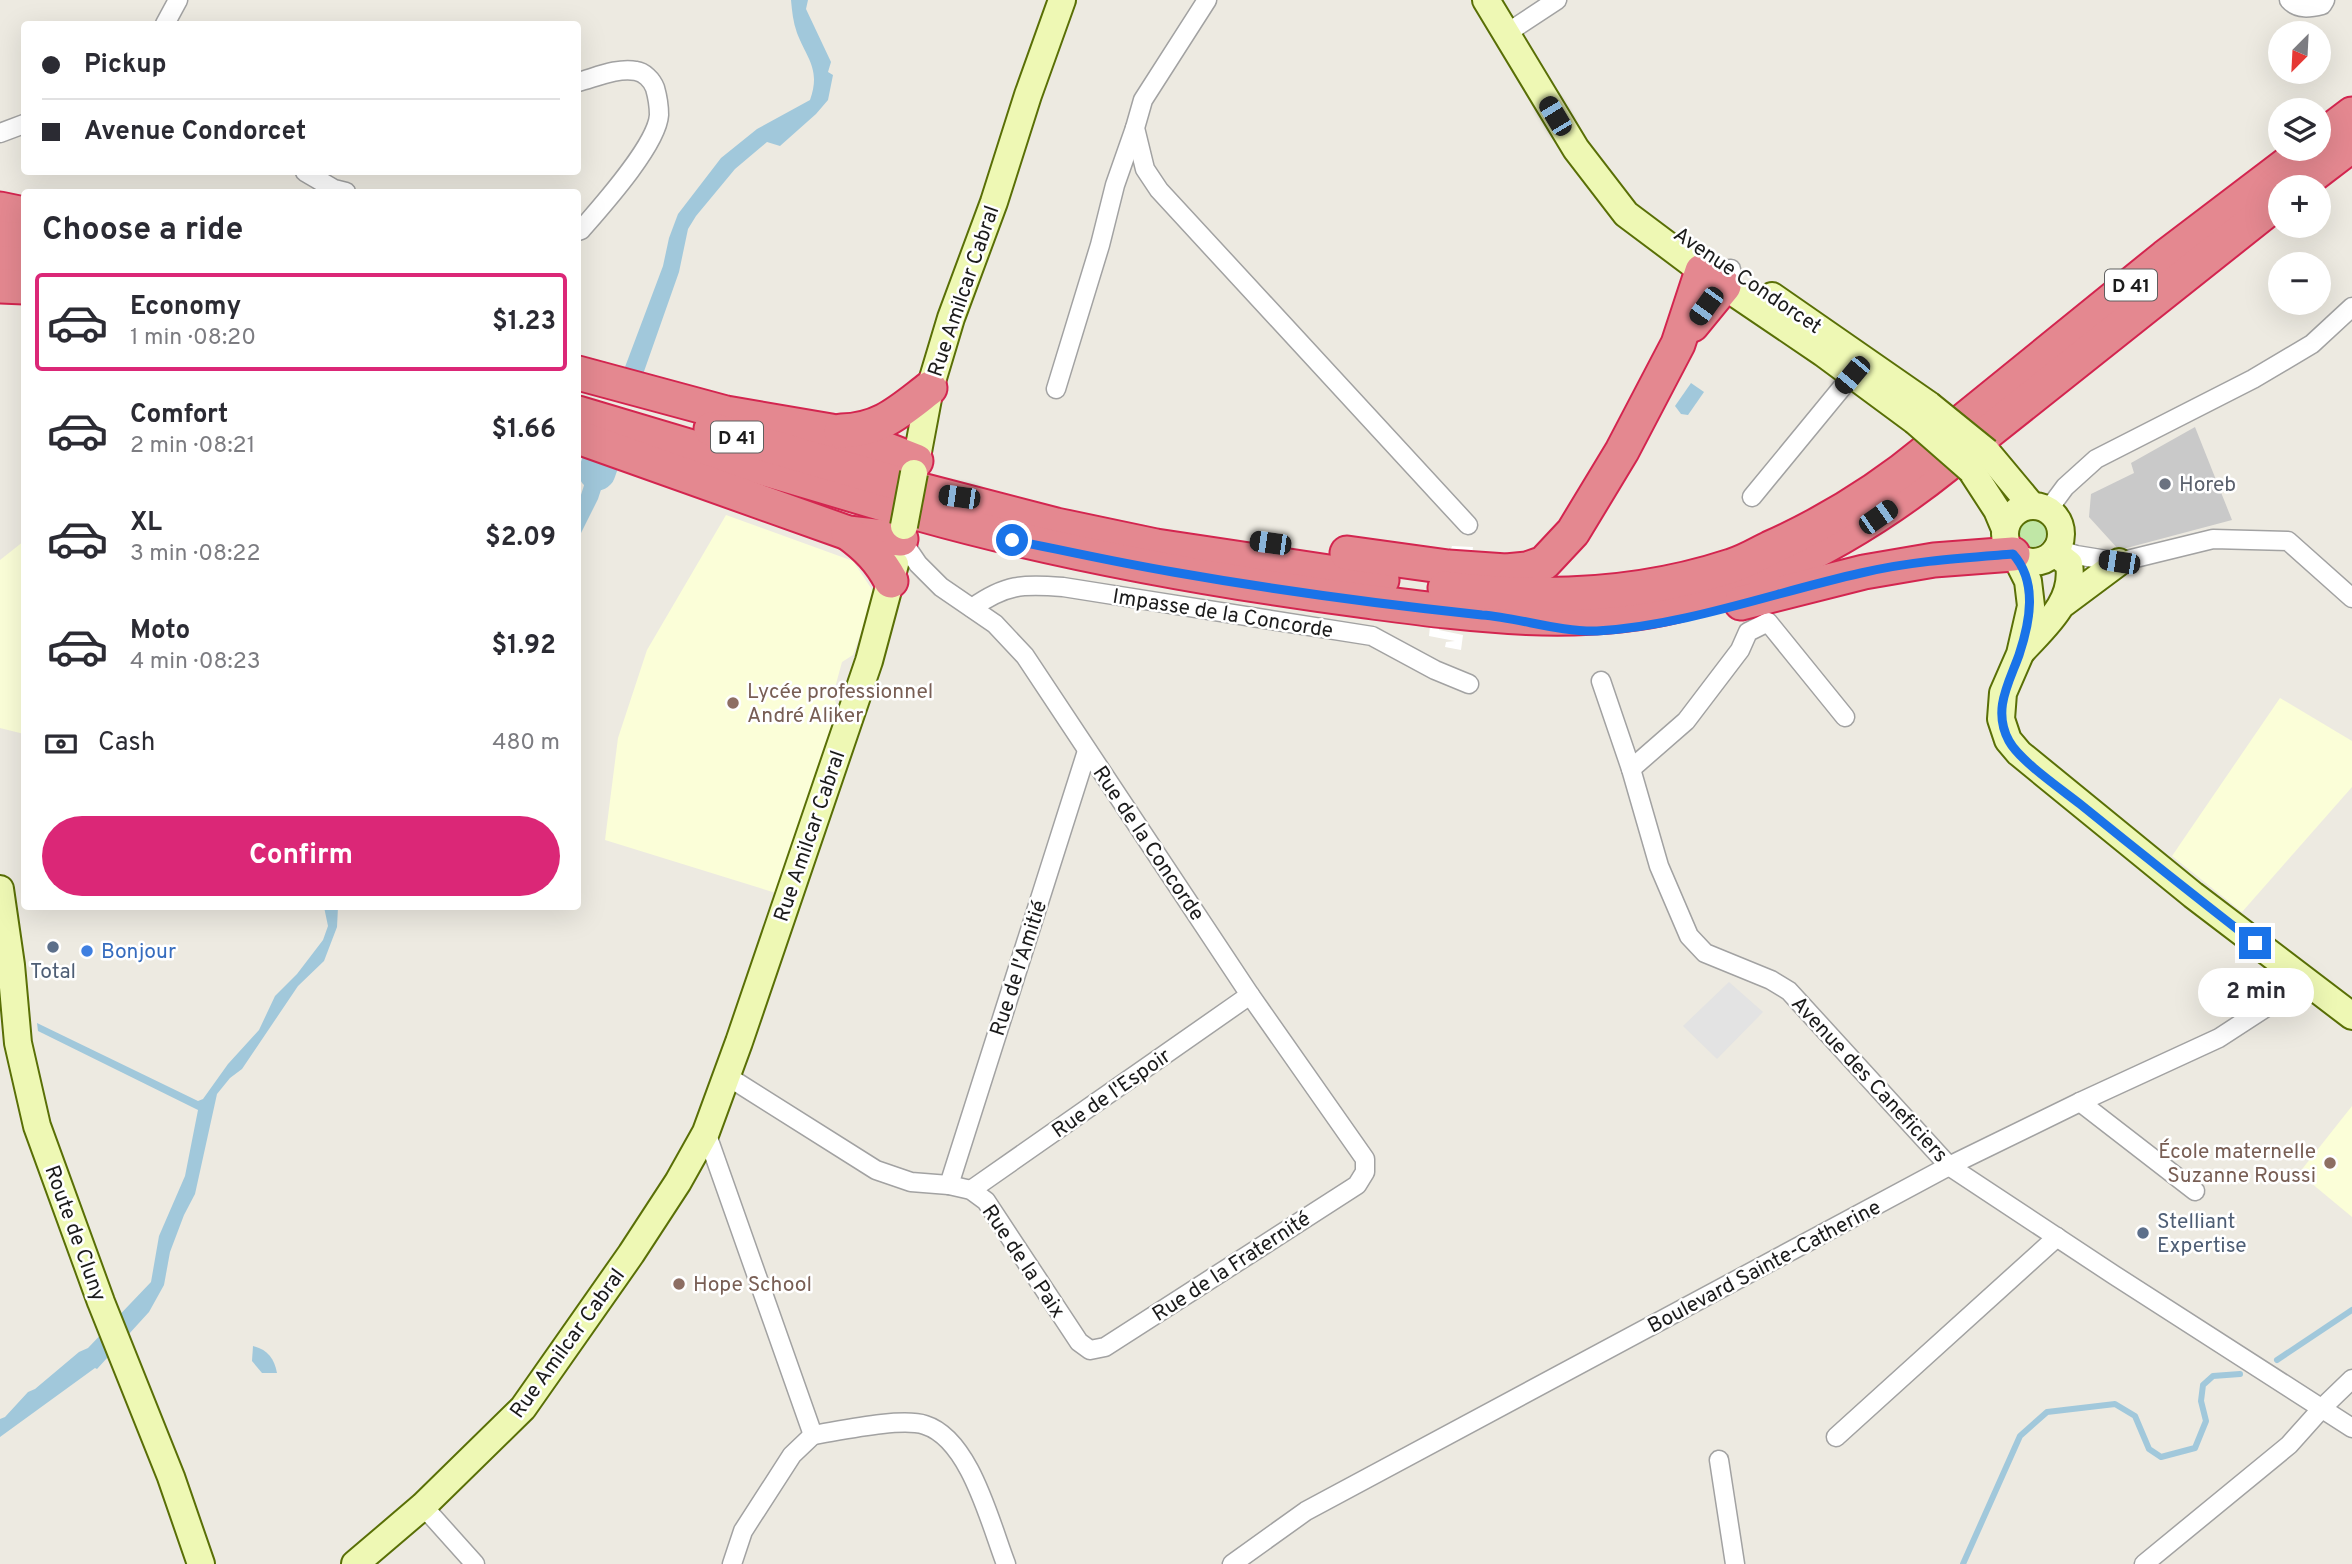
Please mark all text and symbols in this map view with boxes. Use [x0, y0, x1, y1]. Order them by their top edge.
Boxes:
north arrow [2268, 21, 2331, 84]
map controls [2268, 21, 2331, 315]
text: Pickup [84, 49, 167, 82]
car [1536, 93, 1575, 139]
button: layers [2268, 98, 2331, 161]
text: Avenue Condorcet [84, 116, 306, 149]
button: + [2268, 175, 2331, 238]
street label: Rue Amilcar Cabral [923, 202, 1006, 381]
text: Choose a ride [42, 211, 243, 251]
street label: Avenue Condorcet [1668, 222, 1827, 341]
button: − [2268, 252, 2331, 315]
road number: D 41 [2105, 270, 2157, 300]
car [1686, 283, 1727, 329]
icon: car [46, 291, 109, 354]
text: Economy [130, 291, 241, 324]
text: $1.23 [492, 306, 556, 339]
text: 1 min · 08:20 [130, 324, 256, 353]
car [1831, 352, 1874, 398]
icon: car [46, 399, 109, 462]
text: Comfort [130, 399, 228, 432]
text: $1.66 [492, 414, 556, 447]
road number: D 41 [711, 422, 763, 452]
text: 2 min · 08:21 [130, 432, 255, 461]
place label: Horeb [2179, 472, 2236, 499]
marker: Horeb [2157, 476, 2173, 492]
car [937, 484, 982, 510]
car [1855, 496, 1902, 538]
icon: car [46, 507, 109, 570]
text: XL [130, 507, 162, 540]
text: $2.09 [485, 522, 556, 555]
route start [996, 524, 1028, 556]
car [1248, 530, 1293, 556]
text: 3 min · 08:22 [130, 540, 260, 569]
car [2097, 548, 2142, 576]
street label: Impasse de la Concorde [1111, 584, 1335, 645]
icon: car [46, 615, 109, 678]
text: Moto [130, 615, 190, 648]
text: $1.92 [492, 630, 556, 663]
text: 4 min · 08:23 [130, 648, 261, 677]
place label: Lycée professionnel André Aliker [747, 679, 933, 730]
marker: Lycée professionnel André Aliker [725, 695, 741, 711]
icon: cash [42, 725, 80, 763]
text: Cash [98, 727, 155, 760]
text: 480 m [492, 729, 560, 758]
street label: Rue Amilcar Cabral [769, 747, 852, 926]
street label: Rue de la Concorde [1086, 761, 1210, 927]
button: Confirm [42, 816, 560, 896]
street label: Rue de l'Amitié [985, 897, 1054, 1040]
route end [2239, 927, 2271, 959]
marker: Total [45, 939, 61, 955]
place label: Bonjour [101, 939, 176, 966]
marker: Bonjour [79, 943, 95, 959]
place label: Total [30, 959, 76, 986]
callout: 2 min [2197, 968, 2313, 1016]
text: 2 min [2226, 978, 2286, 1007]
street label: Avenue des Caneficiers [1785, 991, 1953, 1169]
street label: Rue de l'Espoir [1047, 1043, 1177, 1145]
place label: École maternelle Suzanne Roussi [2158, 1138, 2316, 1190]
marker: École maternelle Suzanne Roussi [2322, 1155, 2338, 1171]
street label: Route de Cluny [37, 1162, 112, 1305]
street label: Boulevard Sainte-Catherine [1643, 1194, 1886, 1340]
street label: Rue de la Paix [975, 1200, 1071, 1324]
street label: Rue de la Fraternité [1148, 1206, 1316, 1328]
place label: Stelliant Expertise [2157, 1209, 2247, 1260]
marker: Stelliant Expertise [2135, 1225, 2151, 1241]
street label: Rue Amilcar Cabral [505, 1264, 632, 1424]
place label: Hope School [693, 1272, 812, 1299]
marker: Hope School [671, 1276, 687, 1292]

